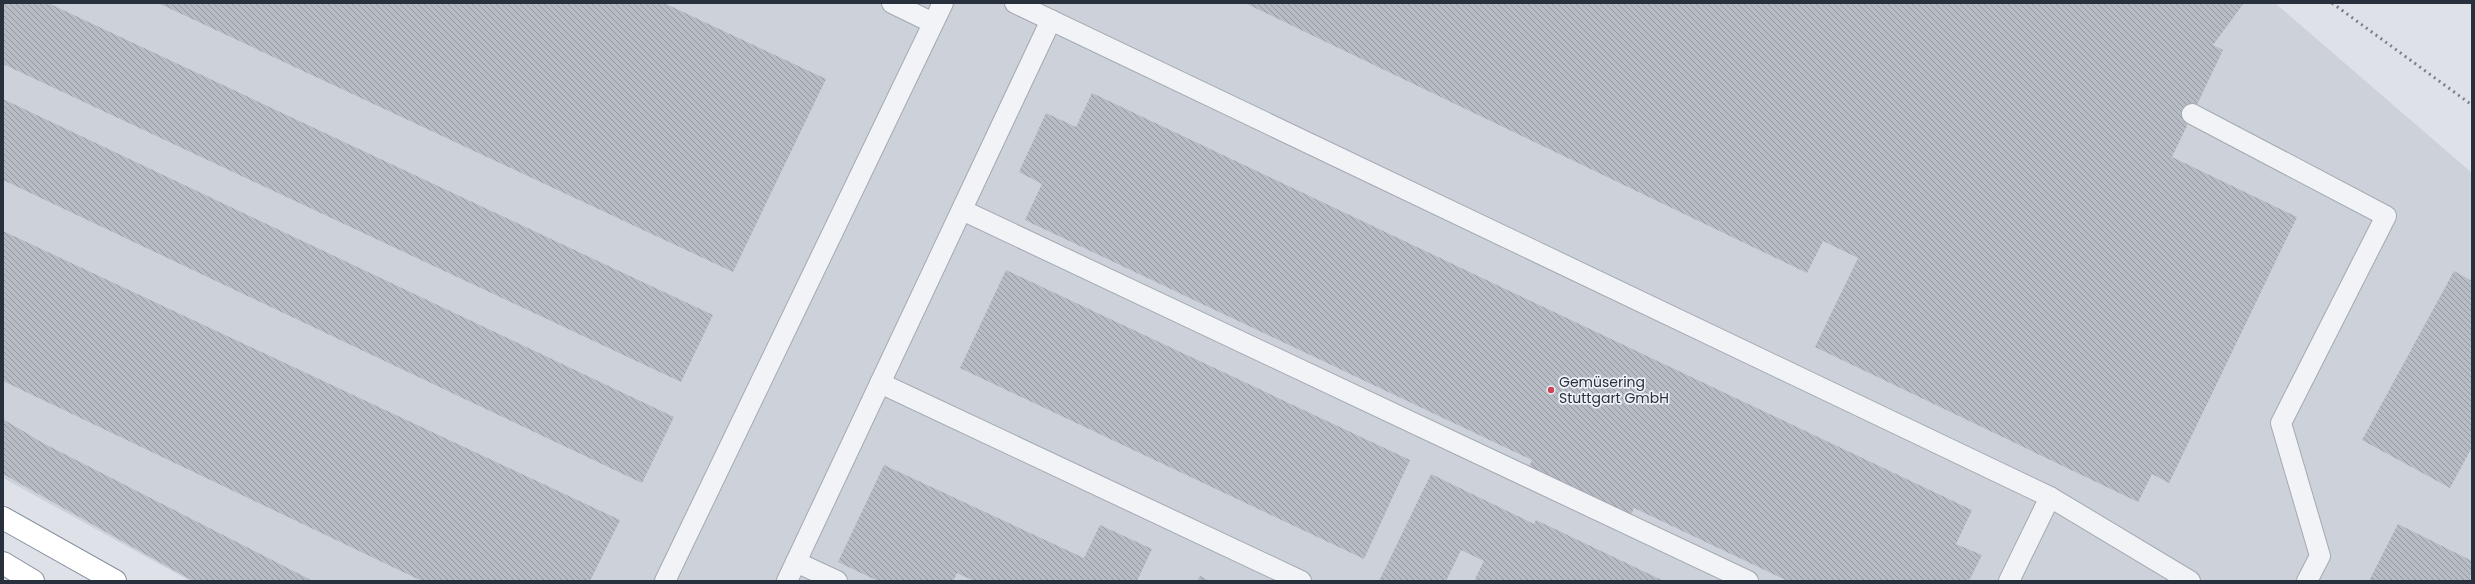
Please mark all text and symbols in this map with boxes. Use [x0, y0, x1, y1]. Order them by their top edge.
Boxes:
place label: Gemüsering Stuttgart GmbH [1559, 372, 1669, 408]
marker: Gemüsering Stuttgart GmbH [1546, 385, 1556, 395]

